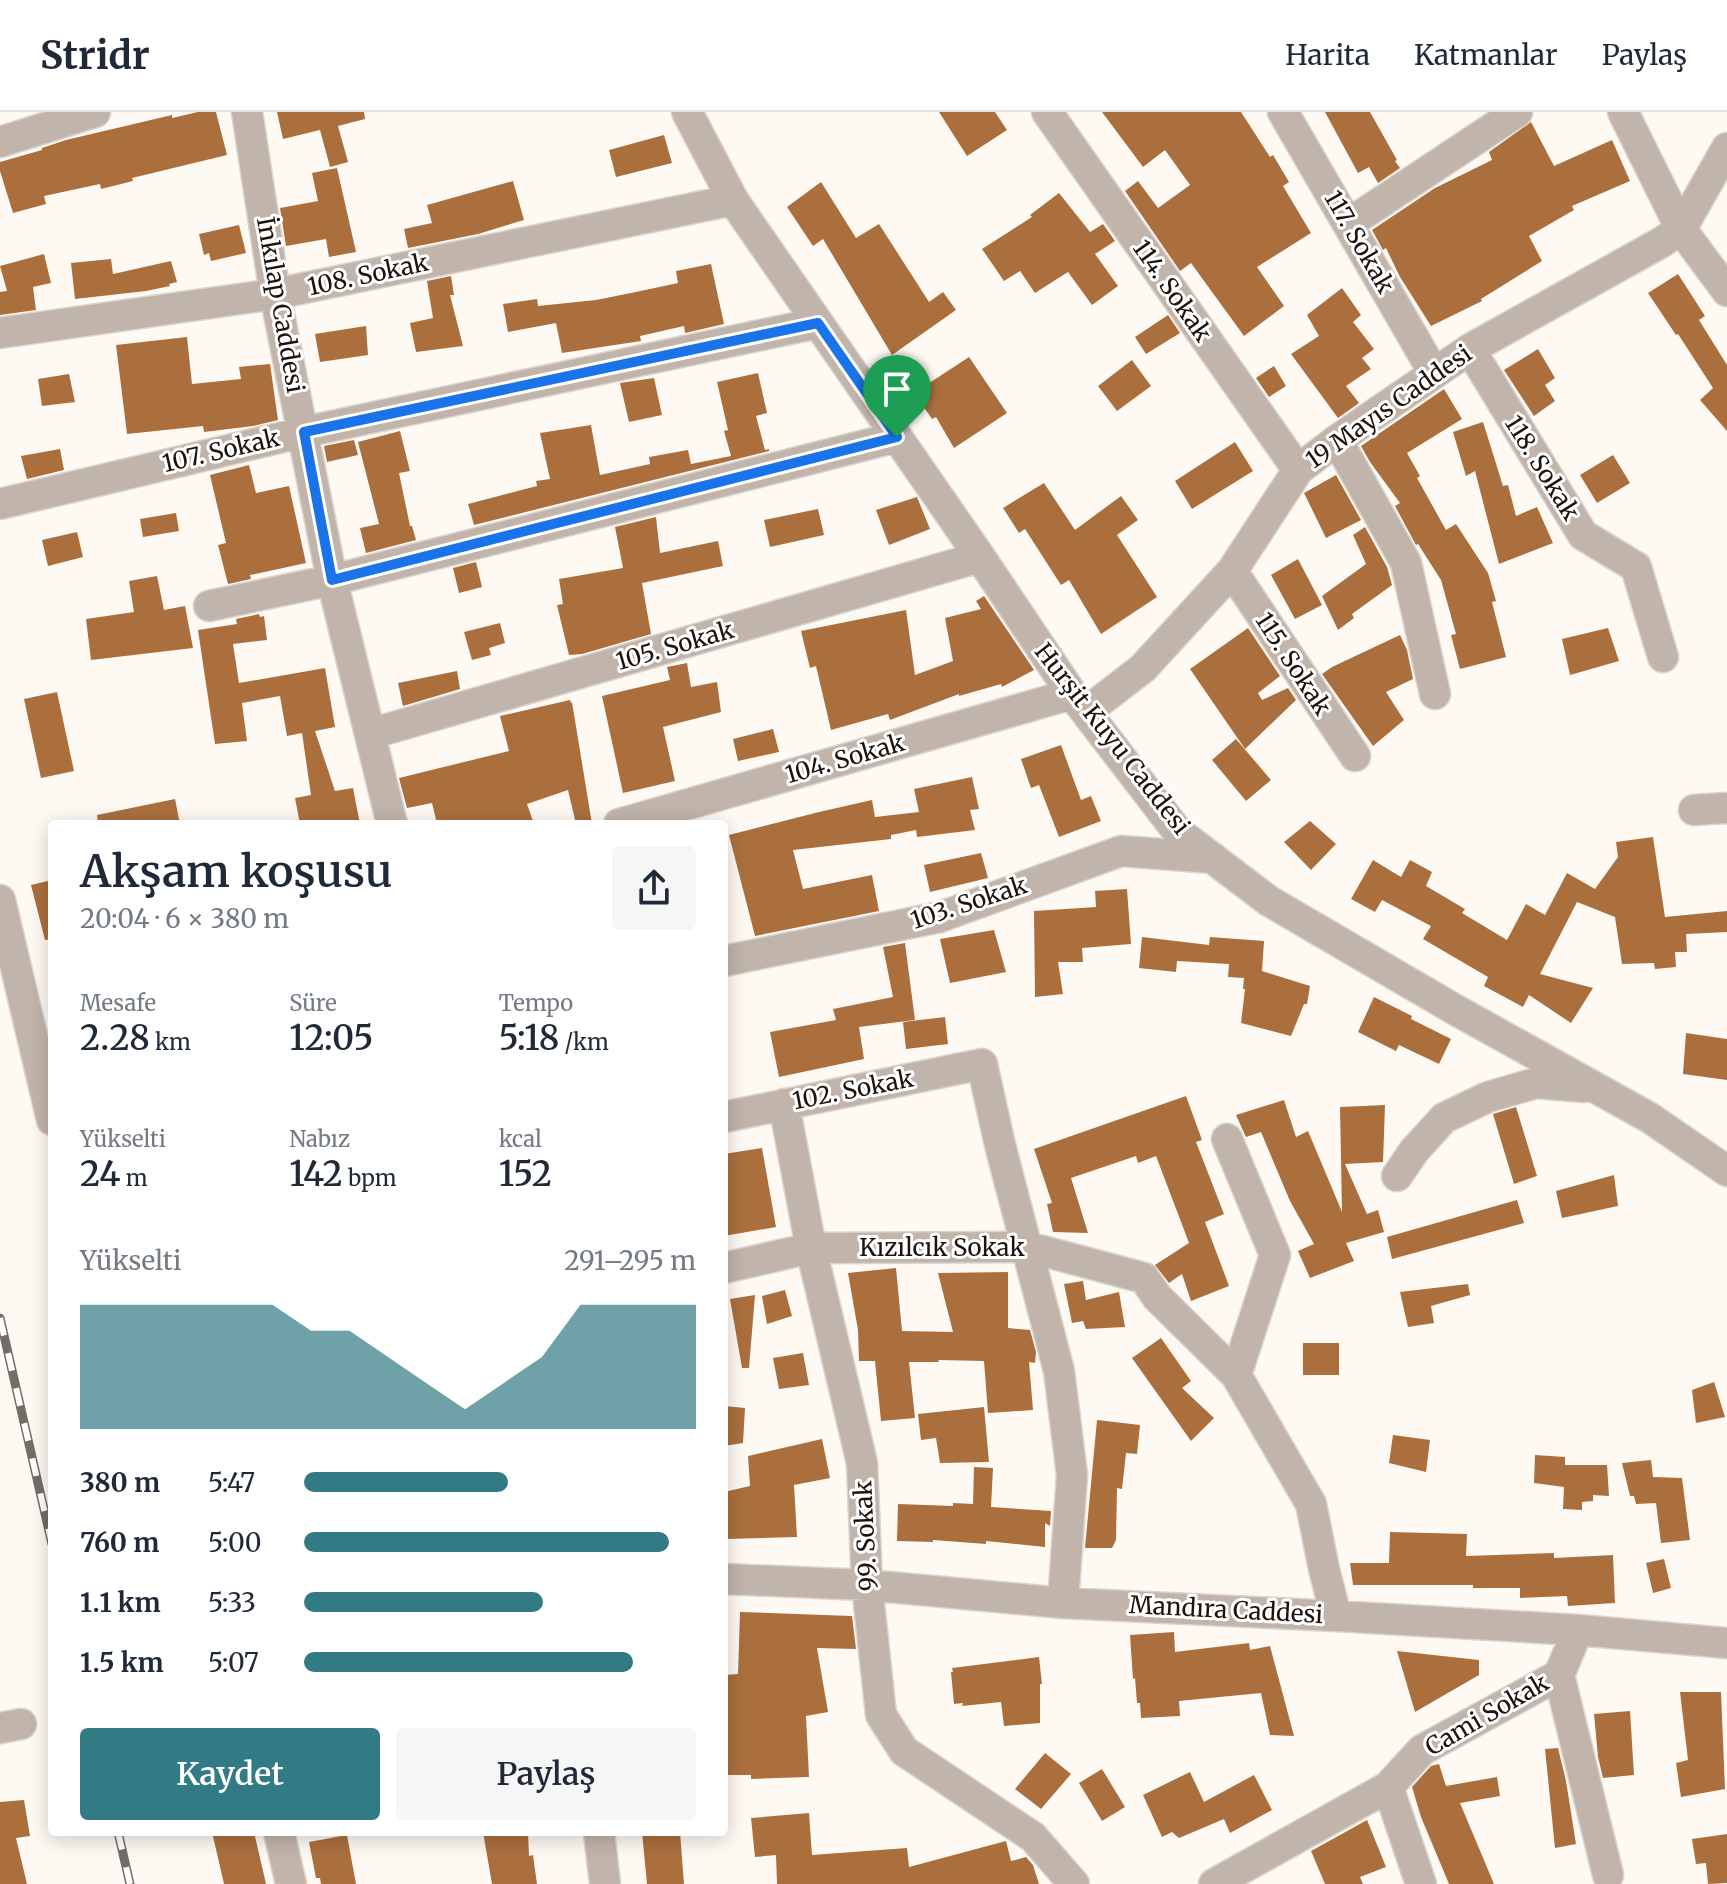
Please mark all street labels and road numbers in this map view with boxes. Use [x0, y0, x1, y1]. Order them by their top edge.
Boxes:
street label: 117. Sokak [1318, 185, 1402, 299]
street label: İnkılap Caddesi [250, 214, 311, 396]
street label: 114. Sokak [1126, 234, 1219, 348]
street label: 108. Sokak [305, 246, 432, 302]
street label: 19 Mayıs Caddesi [1300, 338, 1478, 475]
street label: 118. Sokak [1498, 410, 1587, 526]
street label: 107. Sokak [159, 422, 283, 479]
street label: 115. Sokak [1249, 607, 1339, 722]
street label: 105. Sokak [612, 614, 738, 677]
street label: Hurşit Kuyu Caddesi [1028, 637, 1197, 841]
street label: 104. Sokak [782, 727, 909, 790]
street label: 103. Sokak [907, 869, 1032, 936]
street label: 102. Sokak [790, 1062, 917, 1116]
street label: Kızılcık Sokak [859, 1232, 1025, 1263]
street label: 99. Sokak [847, 1479, 884, 1592]
street label: Mandıra Caddesi [1128, 1589, 1324, 1630]
street label: Cami Sokak [1419, 1666, 1555, 1762]

